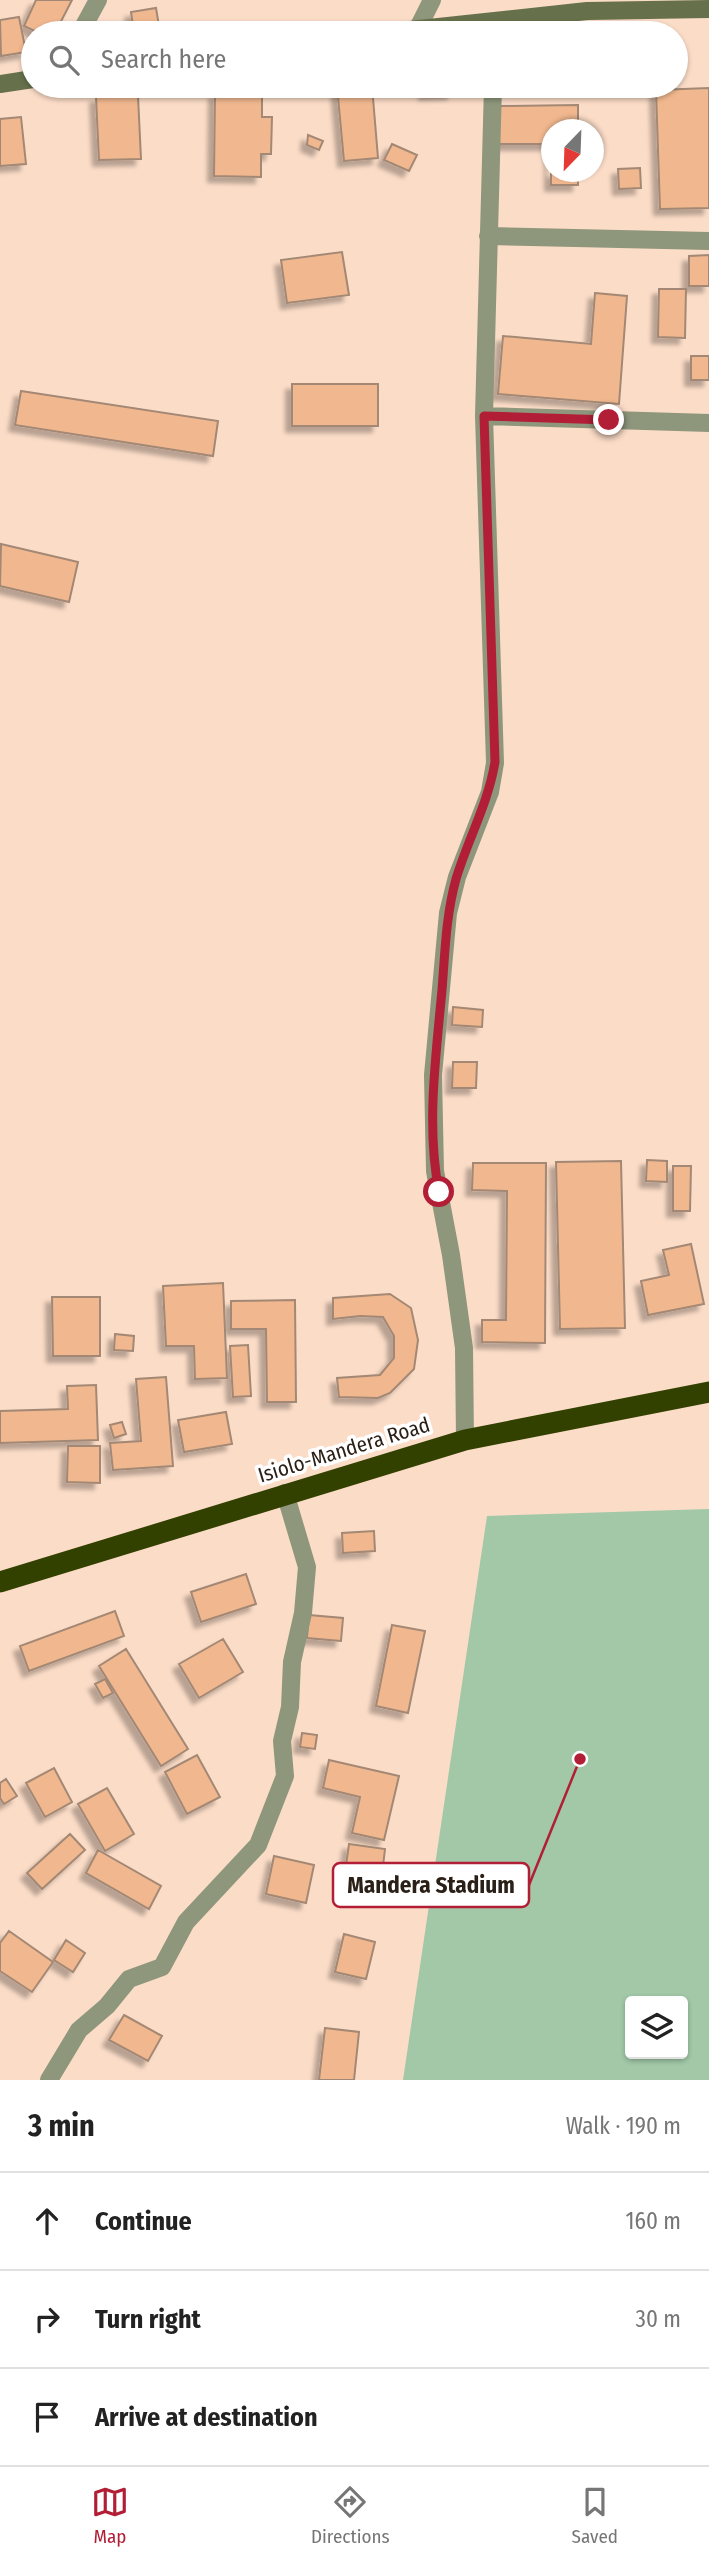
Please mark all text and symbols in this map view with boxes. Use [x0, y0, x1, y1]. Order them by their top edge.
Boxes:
search box [21, 21, 688, 98]
icon: search [45, 41, 83, 79]
text: Search here [101, 44, 226, 75]
north arrow [541, 119, 604, 182]
route end [593, 404, 624, 435]
route start [423, 1176, 454, 1207]
street label: Isiolo-Mandera Road [255, 1411, 433, 1489]
callout: Mandera Stadium [333, 1863, 529, 1907]
text: Mandera Stadium [347, 1871, 515, 1899]
map controls [625, 1996, 688, 2059]
button: layers [625, 1996, 688, 2059]
text: 3 min [28, 2108, 95, 2144]
text: Walk · 190 m [566, 2112, 681, 2140]
icon: ahead [28, 2202, 66, 2240]
text: Continue [95, 2206, 192, 2237]
text: 160 m [626, 2207, 681, 2235]
icon: right [28, 2300, 66, 2338]
text: Turn right [95, 2304, 201, 2335]
text: 30 m [636, 2305, 681, 2333]
icon: arrive [28, 2398, 66, 2436]
text: Arrive at destination [95, 2402, 318, 2433]
tab: Map [91, 2483, 129, 2548]
tab: Directions [311, 2483, 390, 2548]
tab: Saved [572, 2483, 618, 2548]

